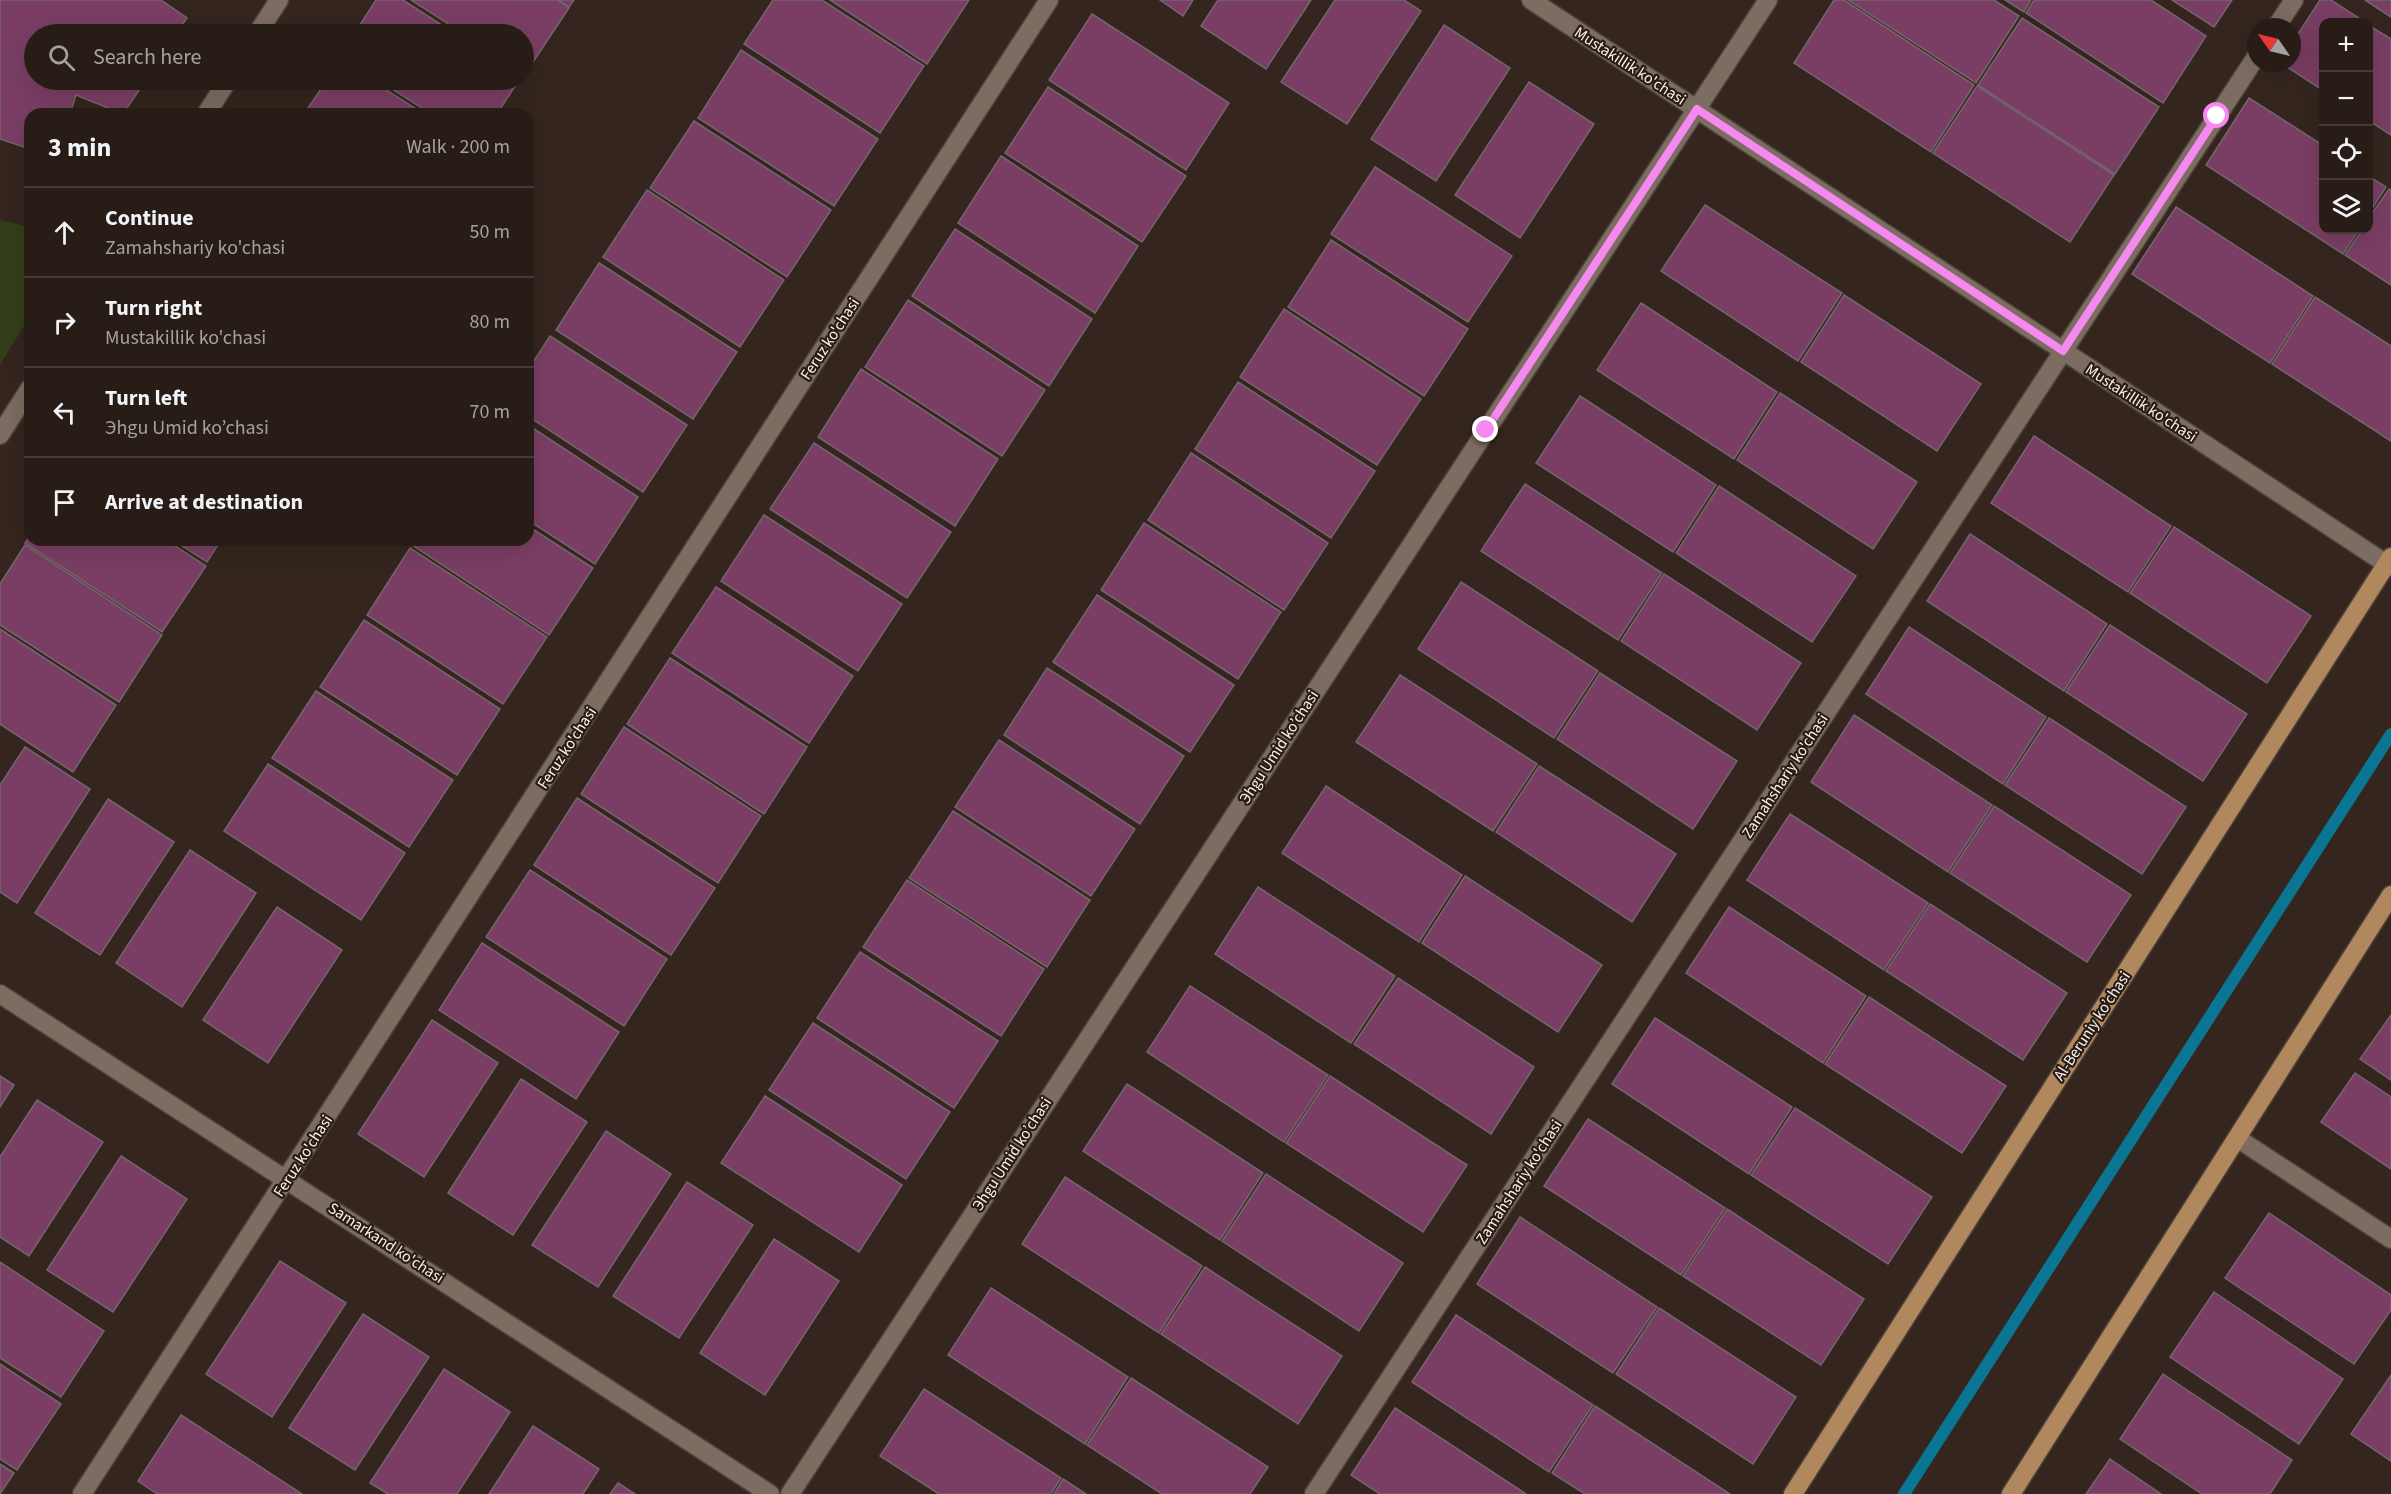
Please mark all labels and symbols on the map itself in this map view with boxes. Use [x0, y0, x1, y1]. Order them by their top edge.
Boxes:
north arrow [2247, 18, 2301, 72]
street label: Mustakillik ko'chasi [1570, 22, 1690, 110]
route start [2203, 102, 2229, 128]
street label: Feruz ko'chasi [795, 294, 865, 384]
street label: Mustakillik ko'chasi [2081, 359, 2201, 447]
route end [1472, 416, 1498, 442]
street label: Эhgu Umid ko’chasi [1234, 686, 1324, 808]
street label: Feruz ko'chasi [532, 703, 602, 793]
street label: Zamahshariy ko'chasi [1737, 710, 1833, 842]
street label: Al-Beruniy ko’chasi [2048, 967, 2136, 1085]
street label: Эhgu Umid ko’chasi [967, 1093, 1057, 1215]
street label: Feruz ko'chasi [268, 1111, 338, 1201]
street label: Zamahshariy ko'chasi [1471, 1116, 1567, 1248]
street label: Samarkand ko'chasi [324, 1197, 448, 1289]

